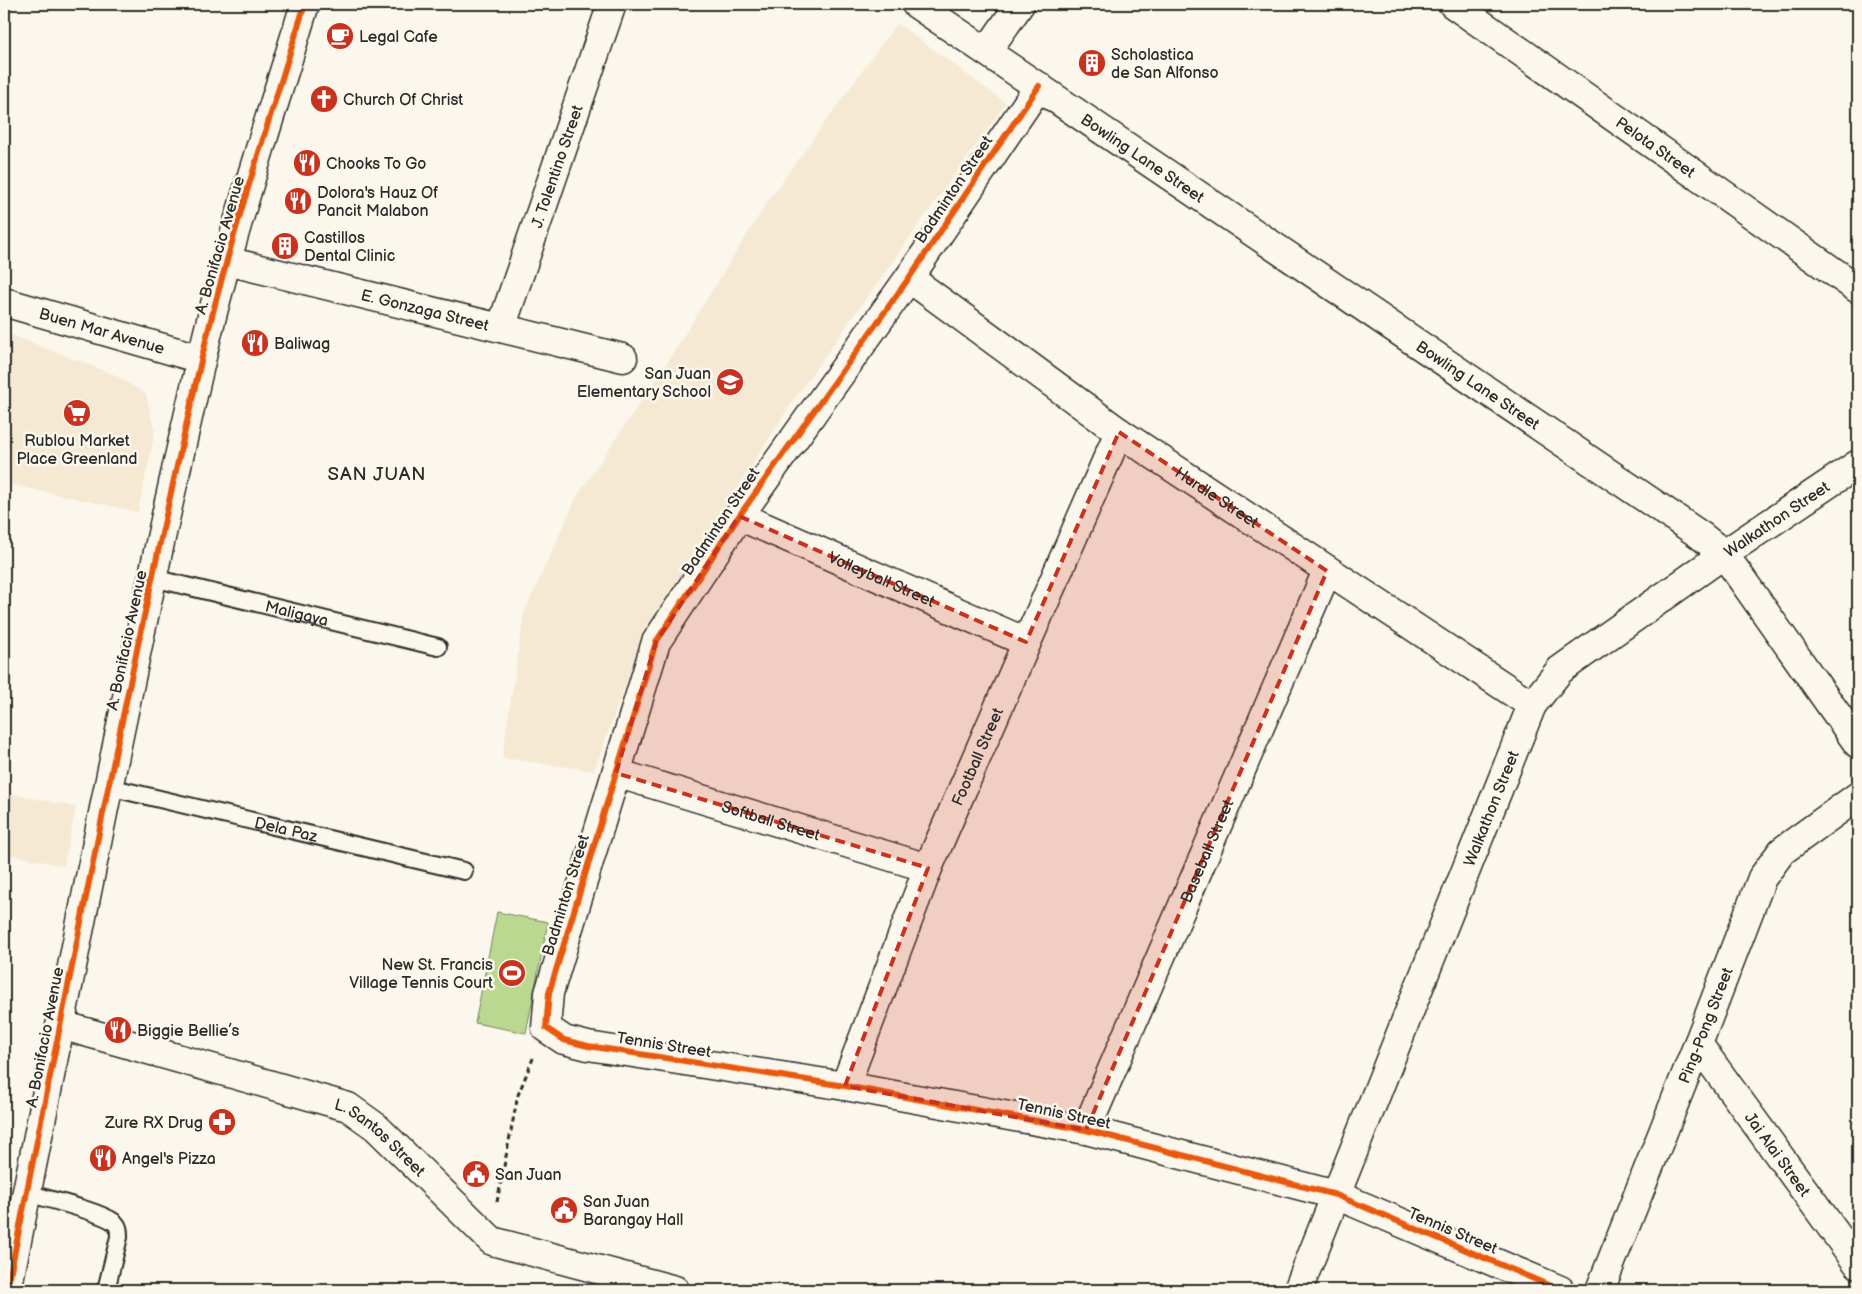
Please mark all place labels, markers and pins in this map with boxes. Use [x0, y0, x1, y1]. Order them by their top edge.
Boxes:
cafe icon: Legal Cafe [325, 21, 355, 51]
place label: Legal Cafe [359, 28, 438, 47]
place label: Scholastica de San Alfonso [1111, 46, 1219, 83]
building icon: Scholastica de San Alfonso [1077, 48, 1107, 78]
church icon: Church Of Christ [309, 84, 339, 114]
place label: Church Of Christ [343, 91, 463, 110]
restaurant icon: Chooks To Go [292, 148, 322, 178]
place label: Chooks To Go [326, 155, 426, 174]
place label: Dolora's Hauz Of Pancit Malabon [317, 184, 438, 221]
restaurant icon: Dolora's Hauz Of Pancit Malabon [283, 186, 313, 216]
place label: Castillos Dental Clinic [304, 229, 395, 266]
building icon: Castillos Dental Clinic [270, 231, 300, 261]
restaurant icon: Baliwag [240, 328, 270, 358]
place label: Baliwag [274, 335, 330, 354]
place label: San Juan Elementary School [577, 365, 711, 402]
school or university icon: San Juan Elementary School [715, 367, 745, 397]
supermarket icon: Rublou Market Place Greenland [62, 398, 92, 428]
place label: Rublou Market Place Greenland [16, 432, 138, 469]
place label: New St. Francis Village Tennis Court [349, 956, 493, 993]
sports icon: New St. Francis Village Tennis Court [497, 958, 527, 988]
restaurant icon: Biggie Bellie’s [103, 1015, 133, 1045]
place label: Biggie Bellie’s [137, 1022, 240, 1041]
pharmacy icon: Zure RX Drug [207, 1107, 237, 1137]
place label: Zure RX Drug [104, 1114, 203, 1133]
restaurant icon: Angel's Pizza [88, 1143, 118, 1173]
place label: Angel's Pizza [122, 1150, 216, 1169]
public building icon: San Juan [461, 1159, 491, 1189]
place label: San Juan [495, 1166, 562, 1185]
place label: San Juan Barangay Hall [583, 1193, 683, 1230]
public building icon: San Juan Barangay Hall [549, 1195, 579, 1225]

